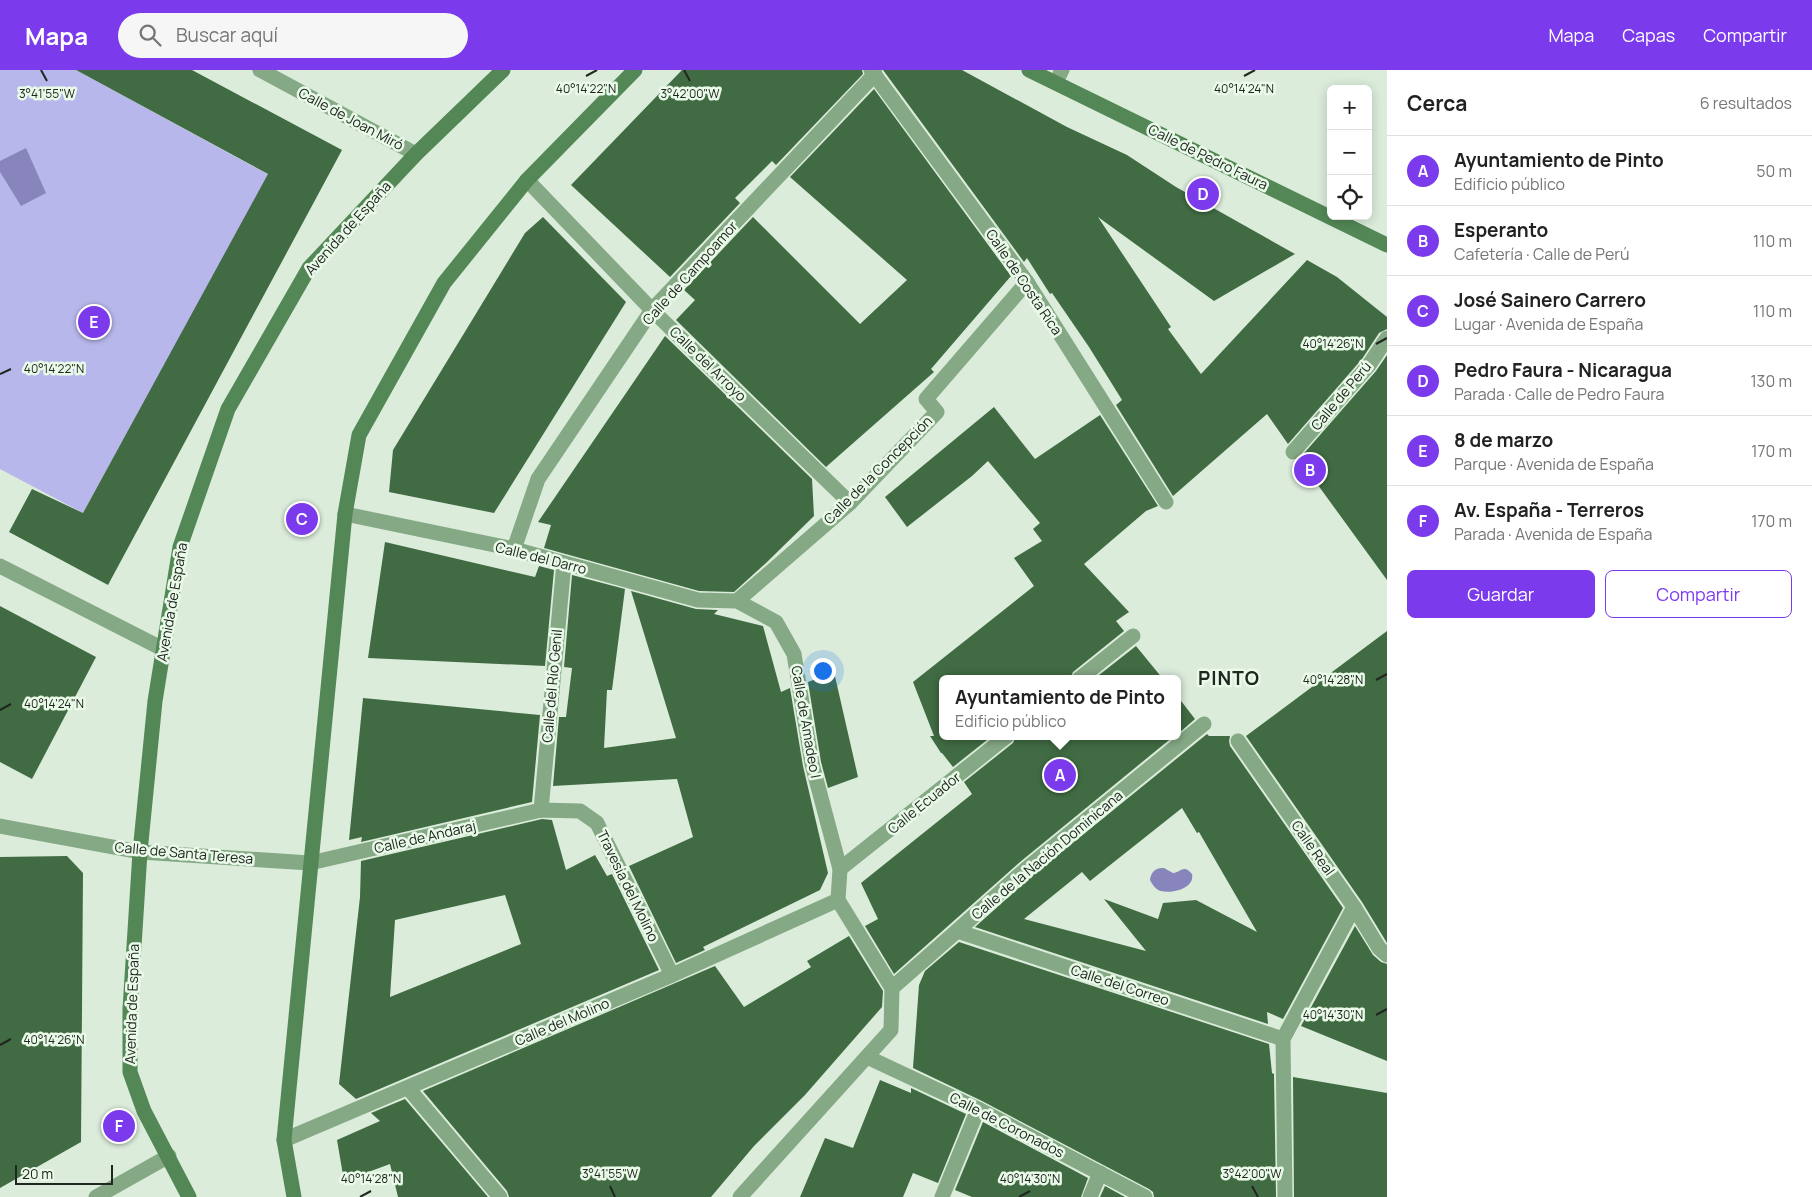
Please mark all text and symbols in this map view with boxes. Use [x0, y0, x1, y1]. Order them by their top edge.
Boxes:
search box [118, 13, 468, 58]
text: Mapa [25, 19, 88, 52]
icon: search [136, 21, 164, 49]
text: Buscar aquí [176, 22, 278, 48]
text: Mapa [1548, 23, 1594, 47]
text: Capas [1622, 23, 1675, 47]
text: Compartir [1703, 23, 1787, 47]
text: 40°14'22"N [556, 80, 616, 97]
text: 40°14'24"N [1214, 80, 1274, 97]
street label: Calle de Joan Miró [295, 83, 407, 154]
text: 3°41'55"W [19, 85, 76, 102]
text: 3°42'00"W [660, 85, 720, 102]
map controls [1327, 85, 1372, 220]
button: + [1327, 85, 1372, 130]
text: Cerca [1407, 89, 1467, 117]
text: 6 resultados [1700, 92, 1792, 114]
street label: Calle de Pedro Faura [1145, 119, 1271, 194]
button: − [1327, 130, 1372, 175]
text: Ayuntamiento de Pinto [1454, 147, 1664, 173]
text: A [1418, 160, 1428, 182]
text: 50 m [1756, 160, 1792, 182]
text: Edificio público [1454, 173, 1565, 195]
pin: D [1187, 175, 1219, 213]
button: locate [1327, 175, 1372, 220]
street label: Avenida de España [300, 177, 395, 279]
street label: Calle de Campoamor [638, 217, 741, 329]
text: Esperanto [1454, 217, 1548, 243]
street label: Calle de Costa Rica [982, 225, 1067, 338]
text: B [1418, 230, 1428, 252]
text: 110 m [1753, 230, 1792, 252]
text: Cafetería · Calle de Perú [1454, 243, 1630, 265]
text: José Sainero Carrero [1454, 287, 1646, 313]
text: C [1417, 300, 1429, 322]
text: 110 m [1753, 300, 1792, 322]
pin: E [78, 303, 110, 341]
text: Lugar · Avenida de España [1454, 313, 1643, 335]
street label: Calle del Arroyo [666, 322, 751, 405]
text: 40°14'26"N [1303, 335, 1363, 352]
street label: Calle de Perú [1306, 357, 1375, 434]
text: Pedro Faura - Nicaragua [1454, 357, 1672, 383]
text: 40°14'22"N [24, 360, 84, 377]
text: D [1417, 370, 1429, 392]
text: 130 m [1750, 370, 1792, 392]
text: Parada · Calle de Pedro Faura [1454, 383, 1664, 405]
street label: Calle de la Concepción [819, 411, 936, 528]
text: 8 de marzo [1454, 427, 1553, 453]
text: E [1418, 440, 1428, 462]
text: 170 m [1751, 440, 1792, 462]
pin: B [1294, 451, 1326, 489]
text: Parque · Avenida de España [1454, 453, 1654, 475]
text: Av. España - Terreros [1454, 497, 1644, 523]
pin: C [286, 500, 318, 538]
text: F [1419, 510, 1427, 532]
text: 170 m [1751, 510, 1792, 532]
text: Parada · Avenida de España [1454, 523, 1652, 545]
street label: Calle del Darro [494, 537, 589, 578]
street label: Avenida de España [152, 541, 191, 663]
button: Guardar [1407, 570, 1595, 618]
button: Compartir [1605, 570, 1792, 618]
street label: Calle del Río Genil [537, 628, 566, 743]
your location [810, 658, 836, 684]
street label: Calle de Amadeo I [787, 664, 826, 780]
district label: PINTO [1198, 665, 1260, 691]
text: 40°14'28"N [1303, 671, 1363, 688]
popup [939, 675, 1181, 740]
text: Ayuntamiento de Pinto [955, 684, 1165, 710]
text: 40°14'24"N [24, 695, 84, 712]
text: Edificio público [955, 710, 1066, 732]
pin: A [1044, 756, 1076, 794]
street label: Calle Ecuador [883, 767, 964, 838]
street label: Calle de la Nación Dominicana [967, 786, 1126, 924]
street label: Calle de Andaraj [372, 816, 478, 857]
street label: Calle Real [1287, 816, 1339, 879]
street label: Travesía del Molino [593, 827, 664, 945]
street label: Calle de Santa Teresa [114, 837, 254, 868]
street label: Avenida de España [120, 944, 143, 1064]
street label: Calle del Correo [1068, 960, 1172, 1009]
street label: Calle del Molino [512, 993, 612, 1050]
text: 40°14'30"N [1303, 1006, 1363, 1023]
text: 40°14'26"N [24, 1031, 84, 1048]
street label: Calle de Coronados [947, 1087, 1068, 1162]
pin: F [103, 1107, 135, 1145]
scale bar [15, 1162, 112, 1185]
text: 20 m [22, 1164, 53, 1183]
text: 3°41'55"W [582, 1165, 639, 1182]
text: 3°42'00"W [1222, 1165, 1282, 1182]
text: 40°14'28"N [341, 1170, 401, 1187]
text: 40°14'30"N [1000, 1170, 1060, 1187]

